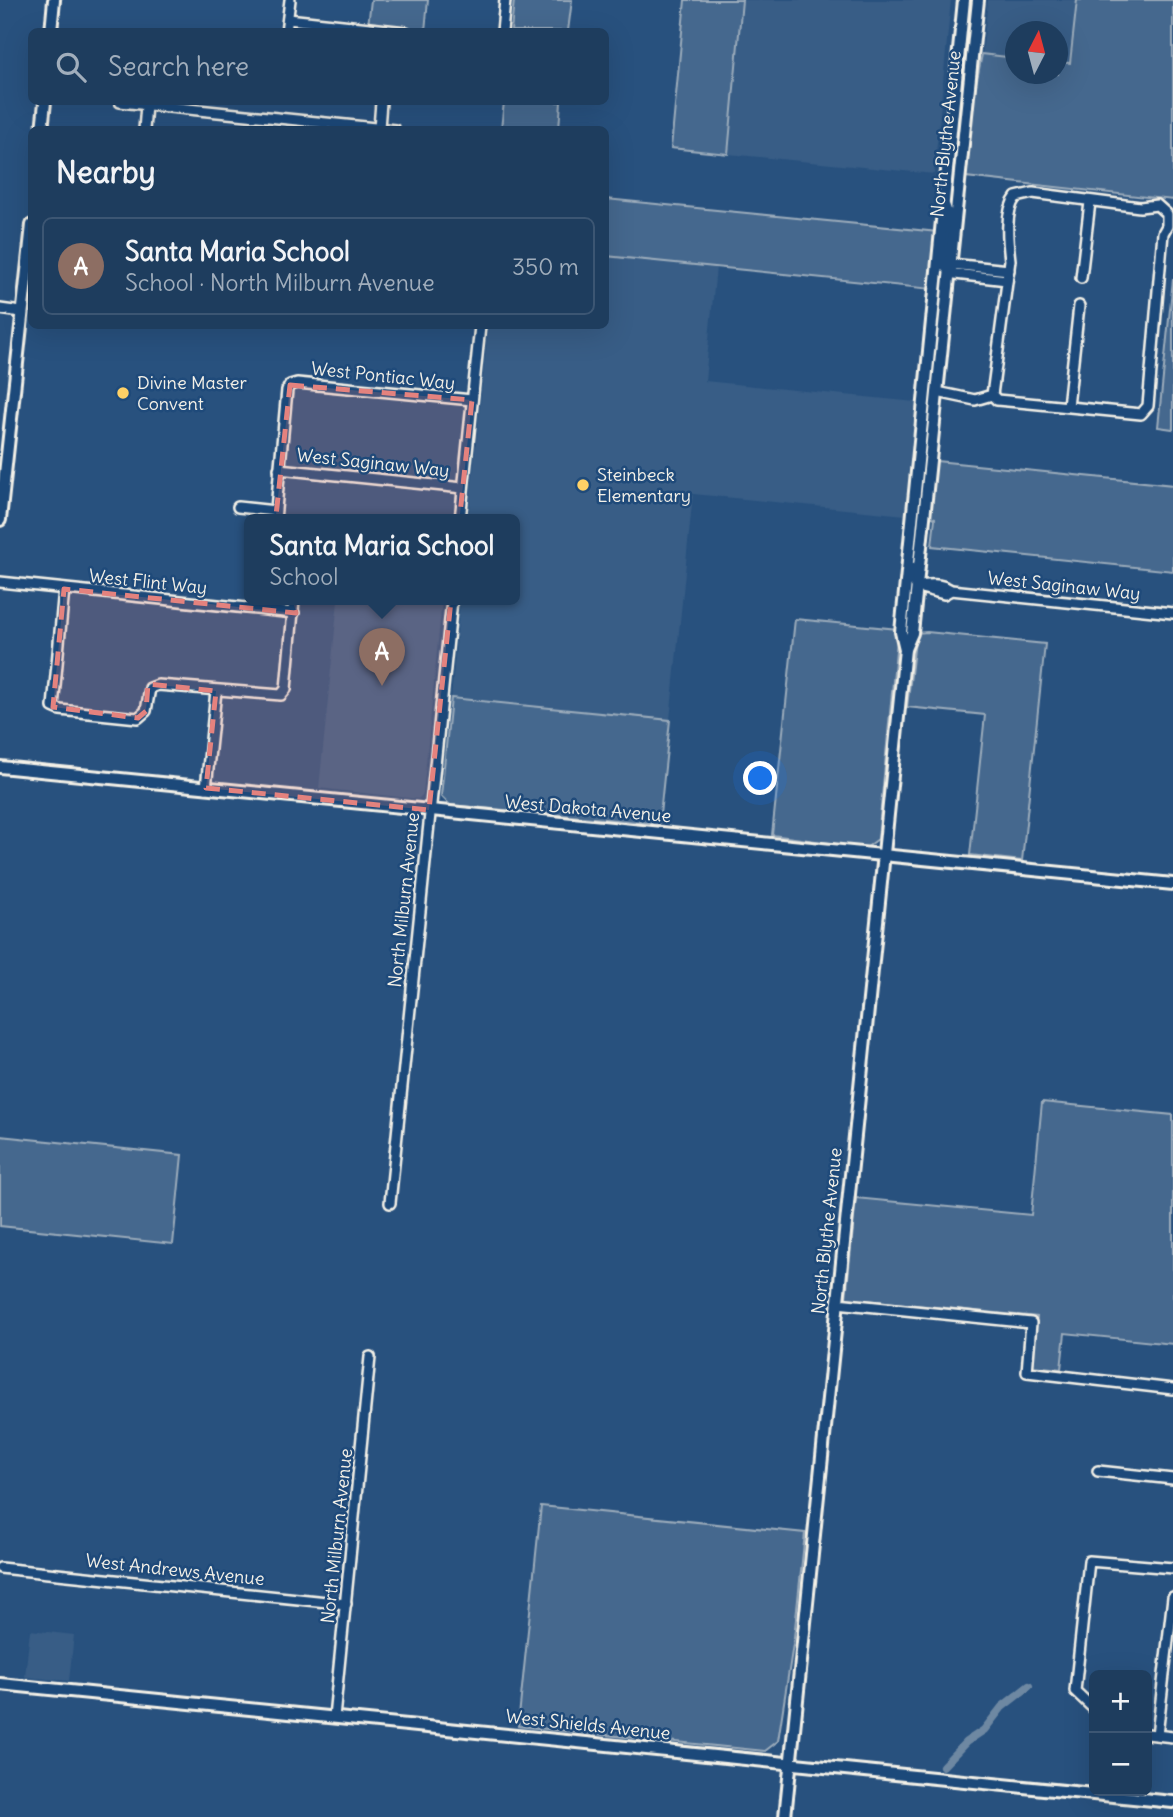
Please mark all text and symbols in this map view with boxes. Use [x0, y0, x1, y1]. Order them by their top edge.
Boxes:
north arrow [1005, 21, 1068, 84]
search box [28, 28, 609, 105]
icon: search [52, 48, 90, 86]
text: Search here [108, 50, 249, 83]
street label: North Blythe Avenue [925, 50, 966, 218]
text: Nearby [56, 153, 156, 191]
text: Santa Maria School [125, 235, 350, 268]
text: A [74, 252, 88, 281]
text: 350 m [512, 252, 579, 281]
text: School · North Milburn Avenue [125, 268, 435, 297]
street label: West Pontiac Way [310, 357, 456, 395]
place label: Divine Master Convent [137, 371, 247, 415]
marker: Divine Master Convent [115, 385, 131, 401]
street label: West Saginaw Way [295, 443, 451, 482]
place label: Steinbeck Elementary [597, 463, 691, 507]
marker: Steinbeck Elementary [575, 477, 591, 493]
popup [244, 514, 520, 605]
text: Santa Maria School [270, 529, 494, 562]
text: School [270, 562, 338, 591]
street label: West Flint Way [88, 564, 208, 599]
street label: West Saginaw Way [986, 566, 1142, 605]
pin: A [359, 628, 405, 686]
your location [743, 761, 777, 795]
street label: West Dakota Avenue [504, 790, 672, 827]
street label: North Milburn Avenue [383, 811, 424, 989]
street label: North Blythe Avenue [806, 1147, 847, 1315]
street label: North Milburn Avenue [316, 1447, 357, 1625]
street label: West Andrews Avenue [84, 1549, 266, 1590]
map controls [1089, 1670, 1152, 1796]
button: + [1089, 1670, 1152, 1733]
street label: West Shields Avenue [505, 1704, 672, 1745]
button: − [1089, 1733, 1152, 1796]

